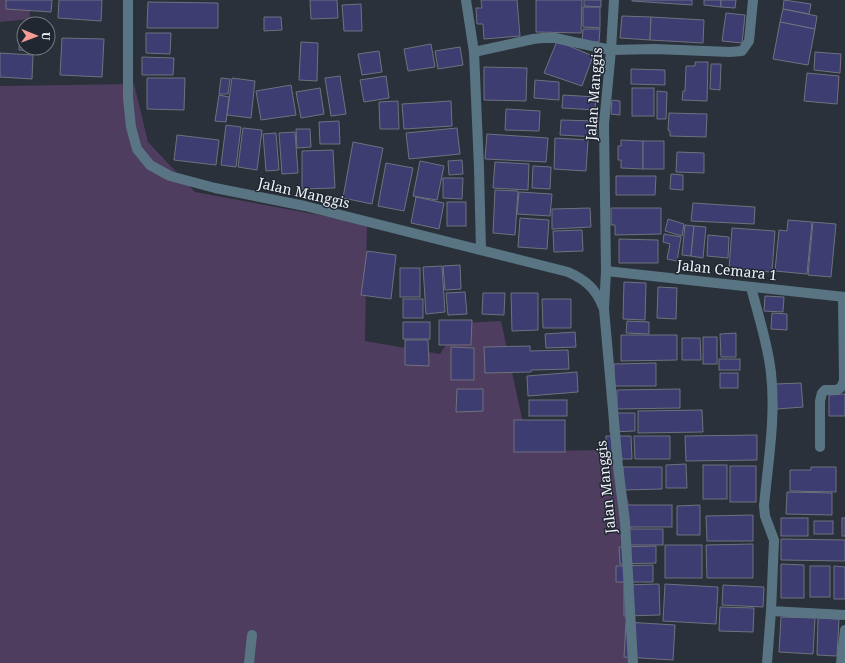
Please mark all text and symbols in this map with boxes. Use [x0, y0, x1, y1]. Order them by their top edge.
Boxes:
north arrow [16, 16, 56, 56]
text: U [39, 32, 54, 41]
street label: Jalan Manggis [581, 47, 606, 142]
street label: Jalan Manggis [255, 172, 352, 212]
street label: Jalan Cemara 1 [675, 255, 778, 284]
street label: Jalan Manggis [591, 439, 620, 536]

